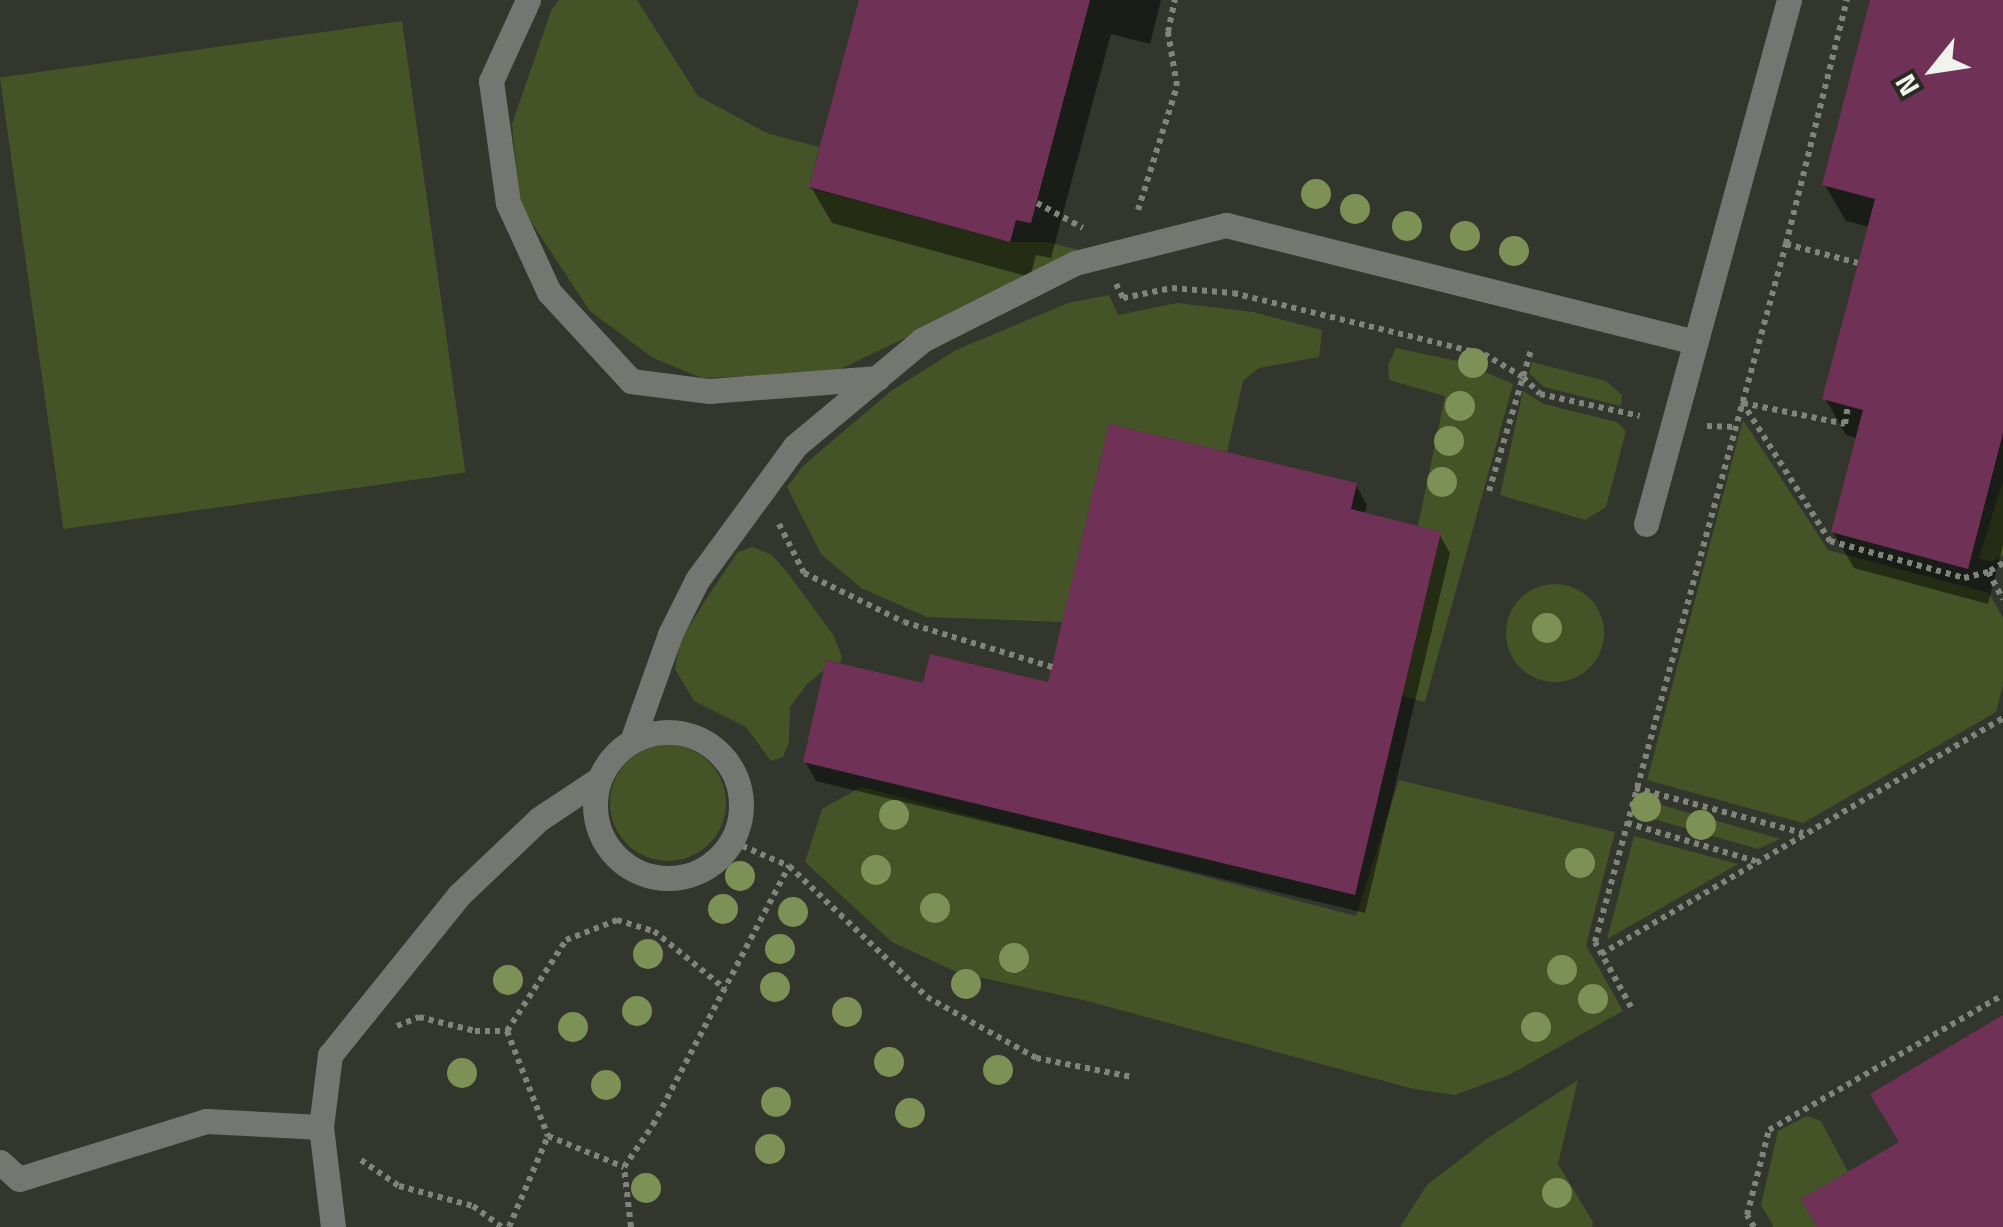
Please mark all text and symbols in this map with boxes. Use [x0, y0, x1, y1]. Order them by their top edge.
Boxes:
north arrow [1883, 20, 1983, 120]
text: N [1883, 66, 1930, 104]

